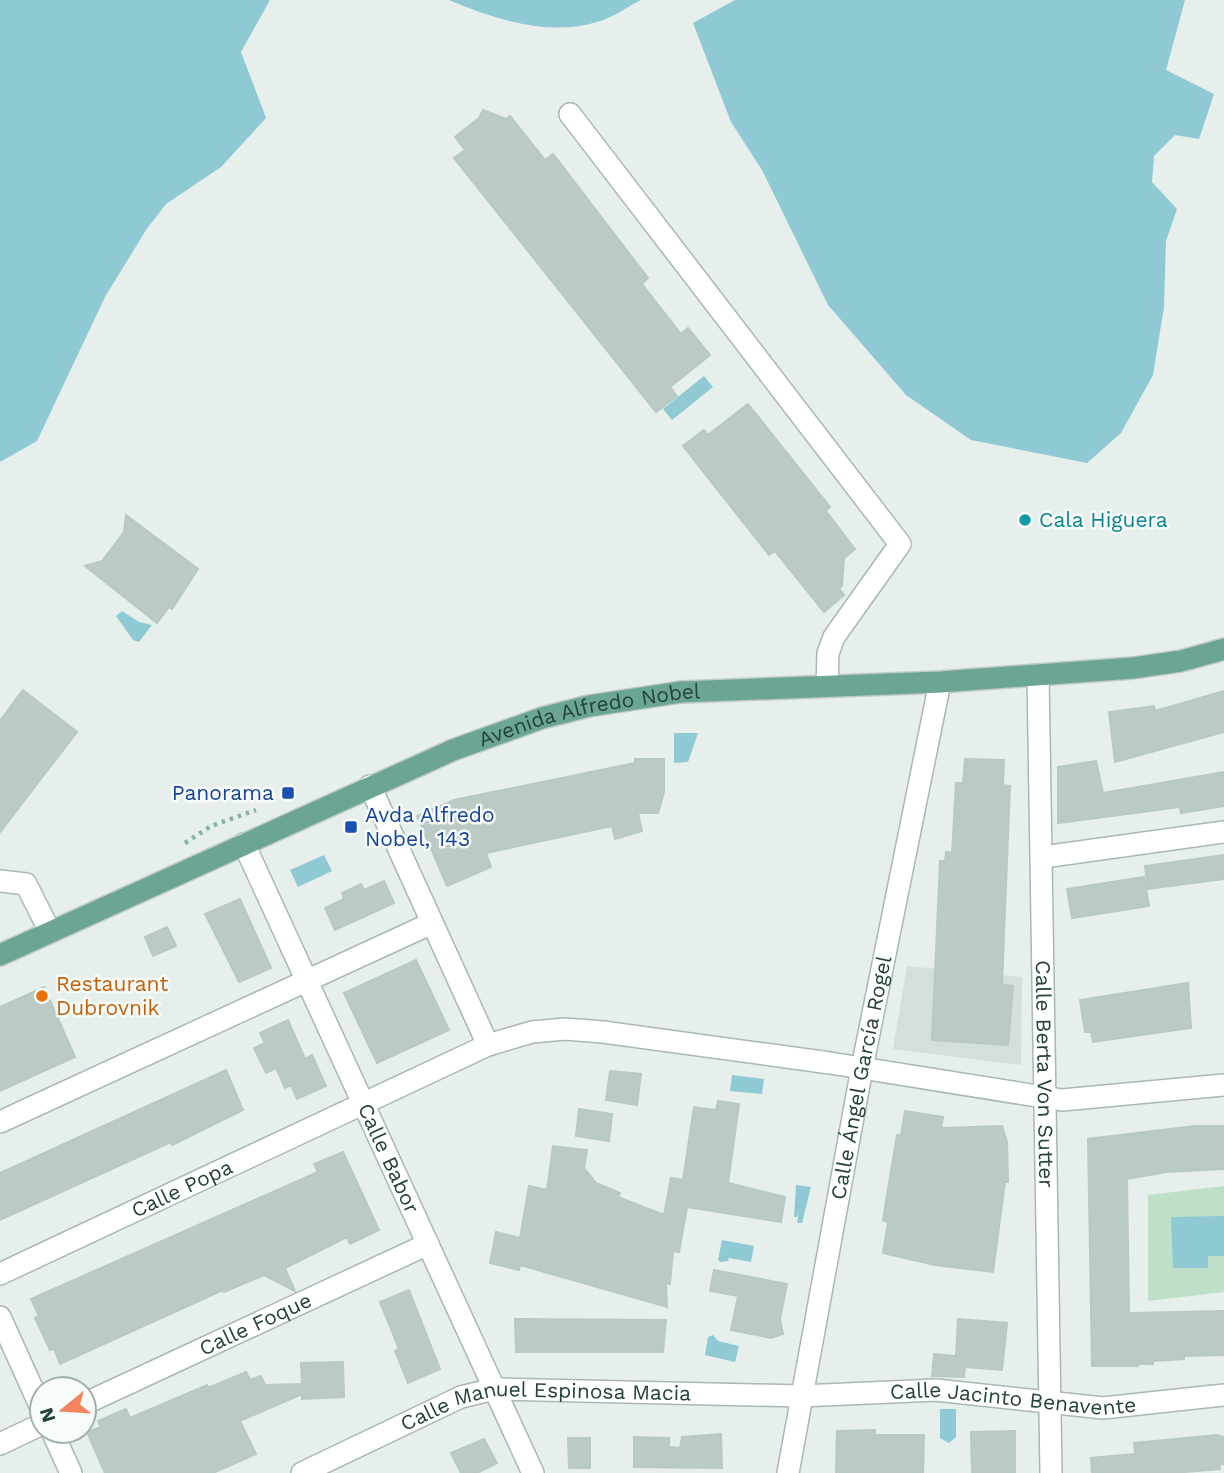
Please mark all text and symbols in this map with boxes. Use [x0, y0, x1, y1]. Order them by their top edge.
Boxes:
place label: Cala Higuera [1039, 507, 1168, 532]
marker: Cala Higuera [1017, 512, 1033, 528]
street label: Avenida Alfredo Nobel [475, 678, 701, 752]
place label: Panorama [172, 780, 274, 805]
marker: Panorama [280, 785, 296, 801]
place label: Avda Alfredo Nobel, 143 [365, 802, 495, 851]
marker: Avda Alfredo Nobel, 143 [343, 819, 359, 835]
street label: Calle Ángel García Rogel [825, 953, 897, 1202]
street label: Calle Berta Von Sutter [1031, 960, 1059, 1188]
place label: Restaurant Dubrovnik [56, 971, 168, 1020]
marker: Restaurant Dubrovnik [34, 988, 50, 1004]
street label: Calle Babor [353, 1099, 425, 1218]
street label: Calle Popa [127, 1154, 236, 1223]
street label: Calle Foque [195, 1287, 315, 1361]
north arrow [28, 1375, 98, 1445]
street label: Calle Manuel Espinosa Macia [396, 1376, 691, 1436]
street label: Calle Jacinto Benavente [889, 1377, 1137, 1420]
text: N [34, 1405, 60, 1425]

